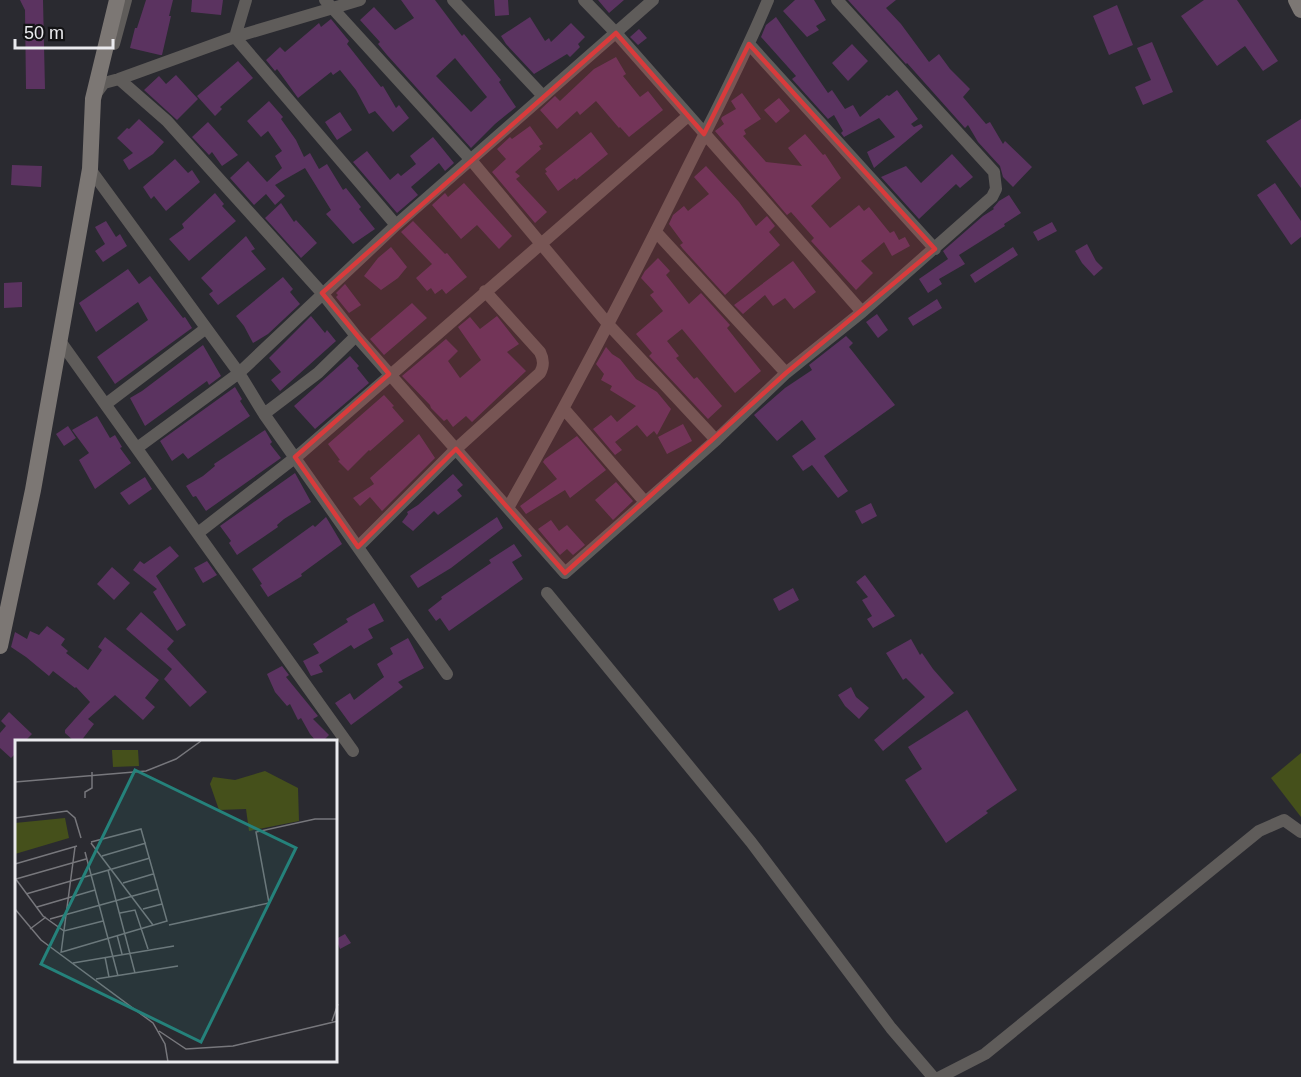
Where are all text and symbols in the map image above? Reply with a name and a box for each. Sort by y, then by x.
scale bar [15,12,112,50]
text: 50 m [24,23,64,43]
inset map [15,740,338,1062]

